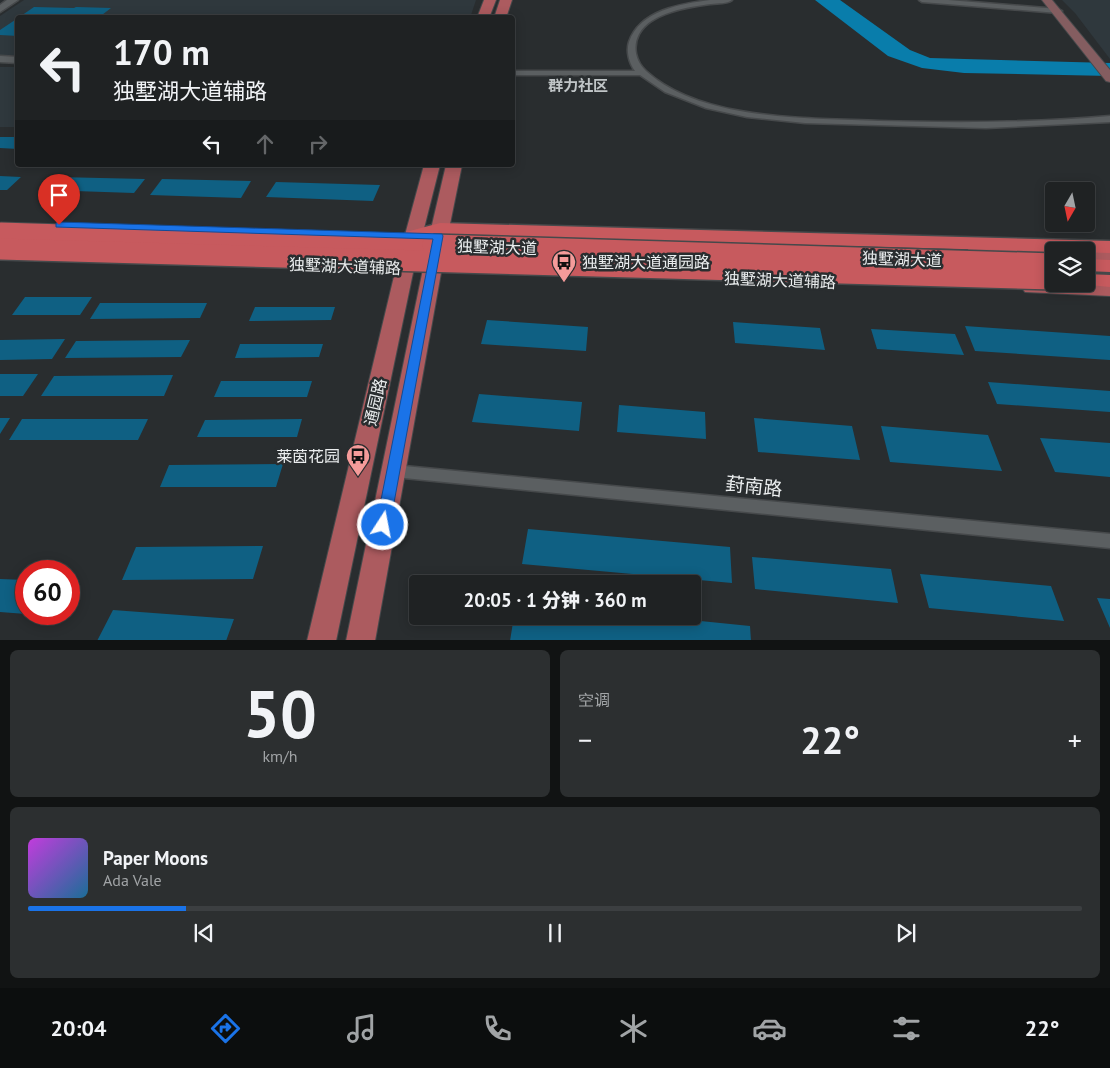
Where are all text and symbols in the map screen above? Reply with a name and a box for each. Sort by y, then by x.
text: 170 m [113,29,210,75]
icon: left [30,35,95,100]
district label: 群力社区 [548,76,608,95]
text: 独墅湖大道辅路 [113,77,267,105]
icon: left [198,130,226,158]
icon: ahead [251,130,279,158]
icon: right [304,130,332,158]
pin [38,174,80,225]
icon: arrive [45,181,73,209]
north arrow [1045,182,1095,232]
map controls [1045,182,1095,292]
street label: 独墅湖大道 [457,236,537,258]
button: layers [1045,242,1095,292]
street label: 独墅湖大道 [862,248,942,270]
bus stop icon: 独墅湖大道通园路 [551,249,577,283]
place label: 独墅湖大道通园路 [582,252,710,272]
street label: 独墅湖大道辅路 [289,254,401,278]
street label: 独墅湖大道辅路 [724,268,836,292]
street label: 通园路 [360,376,390,428]
bus stop icon: 莱茵花园 [345,443,371,477]
place label: 莱茵花园 [276,446,340,466]
street label: 葑南路 [724,471,784,501]
position arrow [356,498,408,550]
speed limit sign: 60 [15,560,80,625]
text: 20:05 · 1 分钟 · 360 m [463,588,647,612]
text: 50 [243,671,317,755]
text: 空调 [578,690,610,710]
text: 22° [800,715,860,764]
text: − [578,721,592,758]
text: + [1068,721,1082,758]
text: km/h [262,746,298,766]
text: Paper Moons [103,846,208,870]
text: Ada Vale [103,870,162,890]
icon: previous [190,919,218,947]
icon: pause [541,919,569,947]
icon: next [892,919,920,947]
icon: directions [208,1011,243,1046]
icon: music [344,1011,379,1046]
icon: phone [480,1011,515,1046]
icon: climate [616,1011,651,1046]
icon: car [752,1011,787,1046]
icon: filters [889,1011,924,1046]
text: 20:04 [51,1014,106,1042]
text: 22° [1025,1014,1059,1042]

